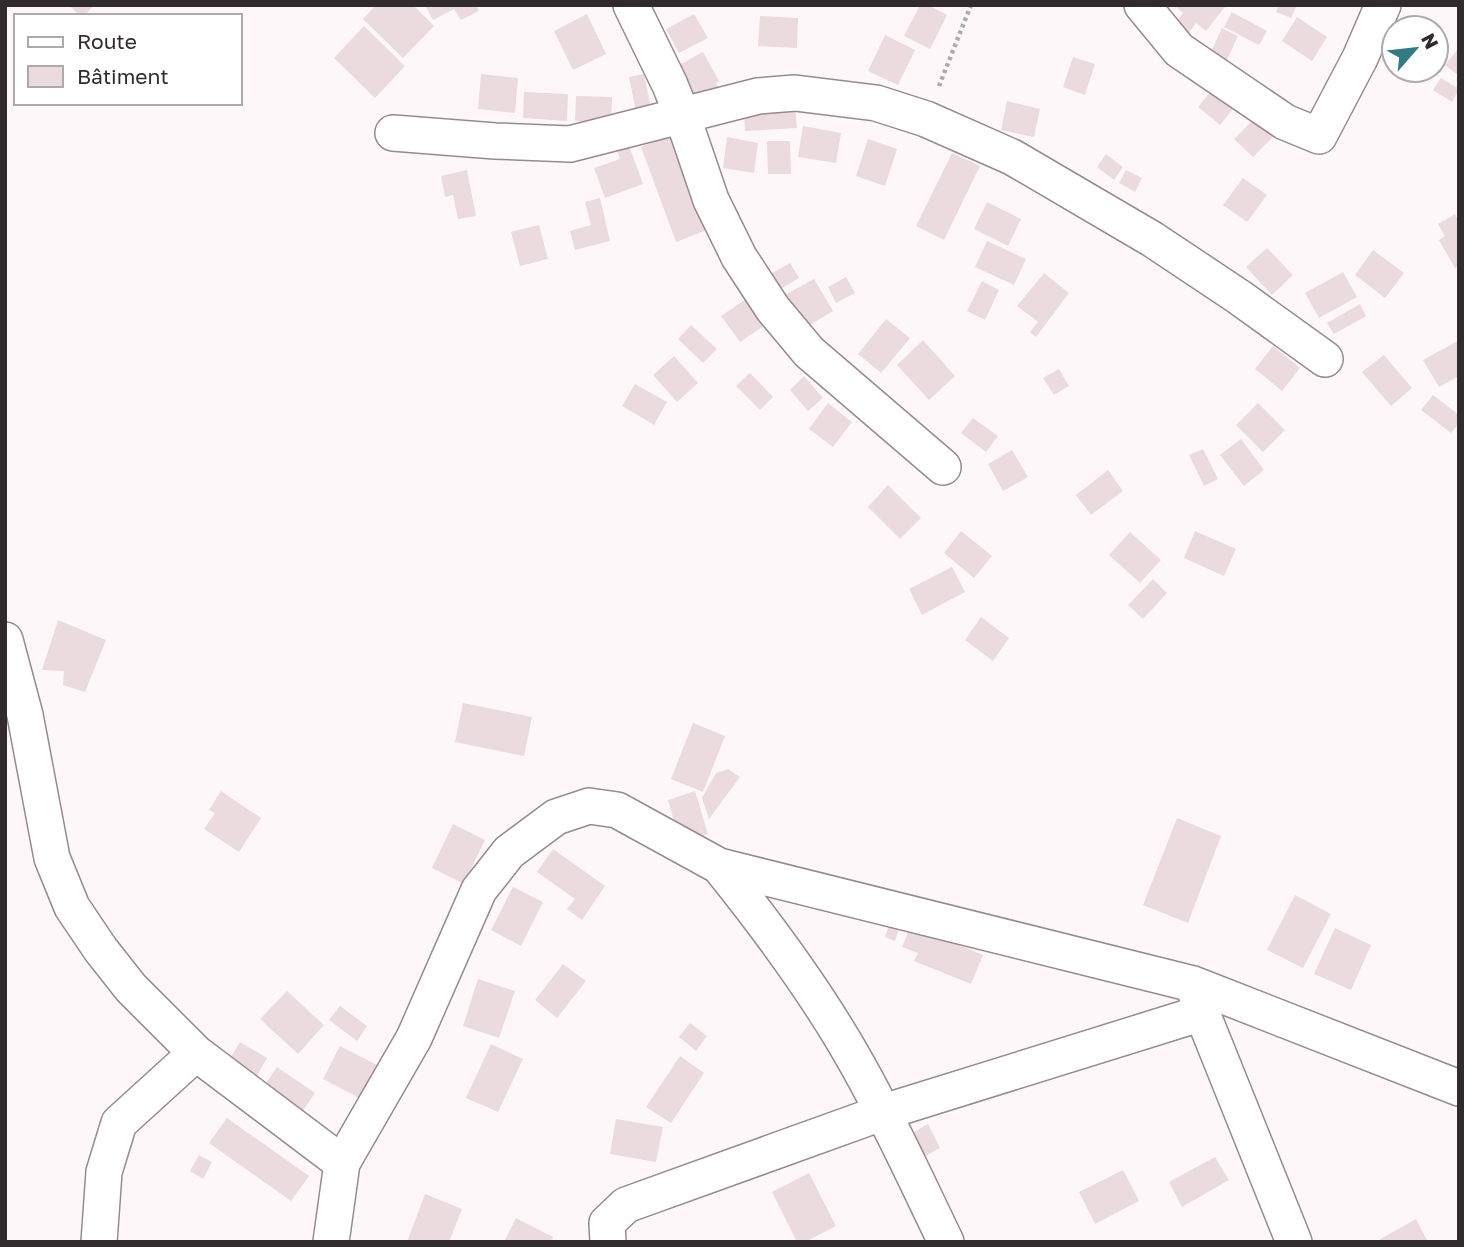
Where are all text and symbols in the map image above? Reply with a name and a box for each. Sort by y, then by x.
legend [14,14,242,105]
north arrow [1380,14,1450,84]
text: Route [77,28,137,54]
text: N [1417,29,1444,53]
text: Bâtiment [77,63,169,89]

